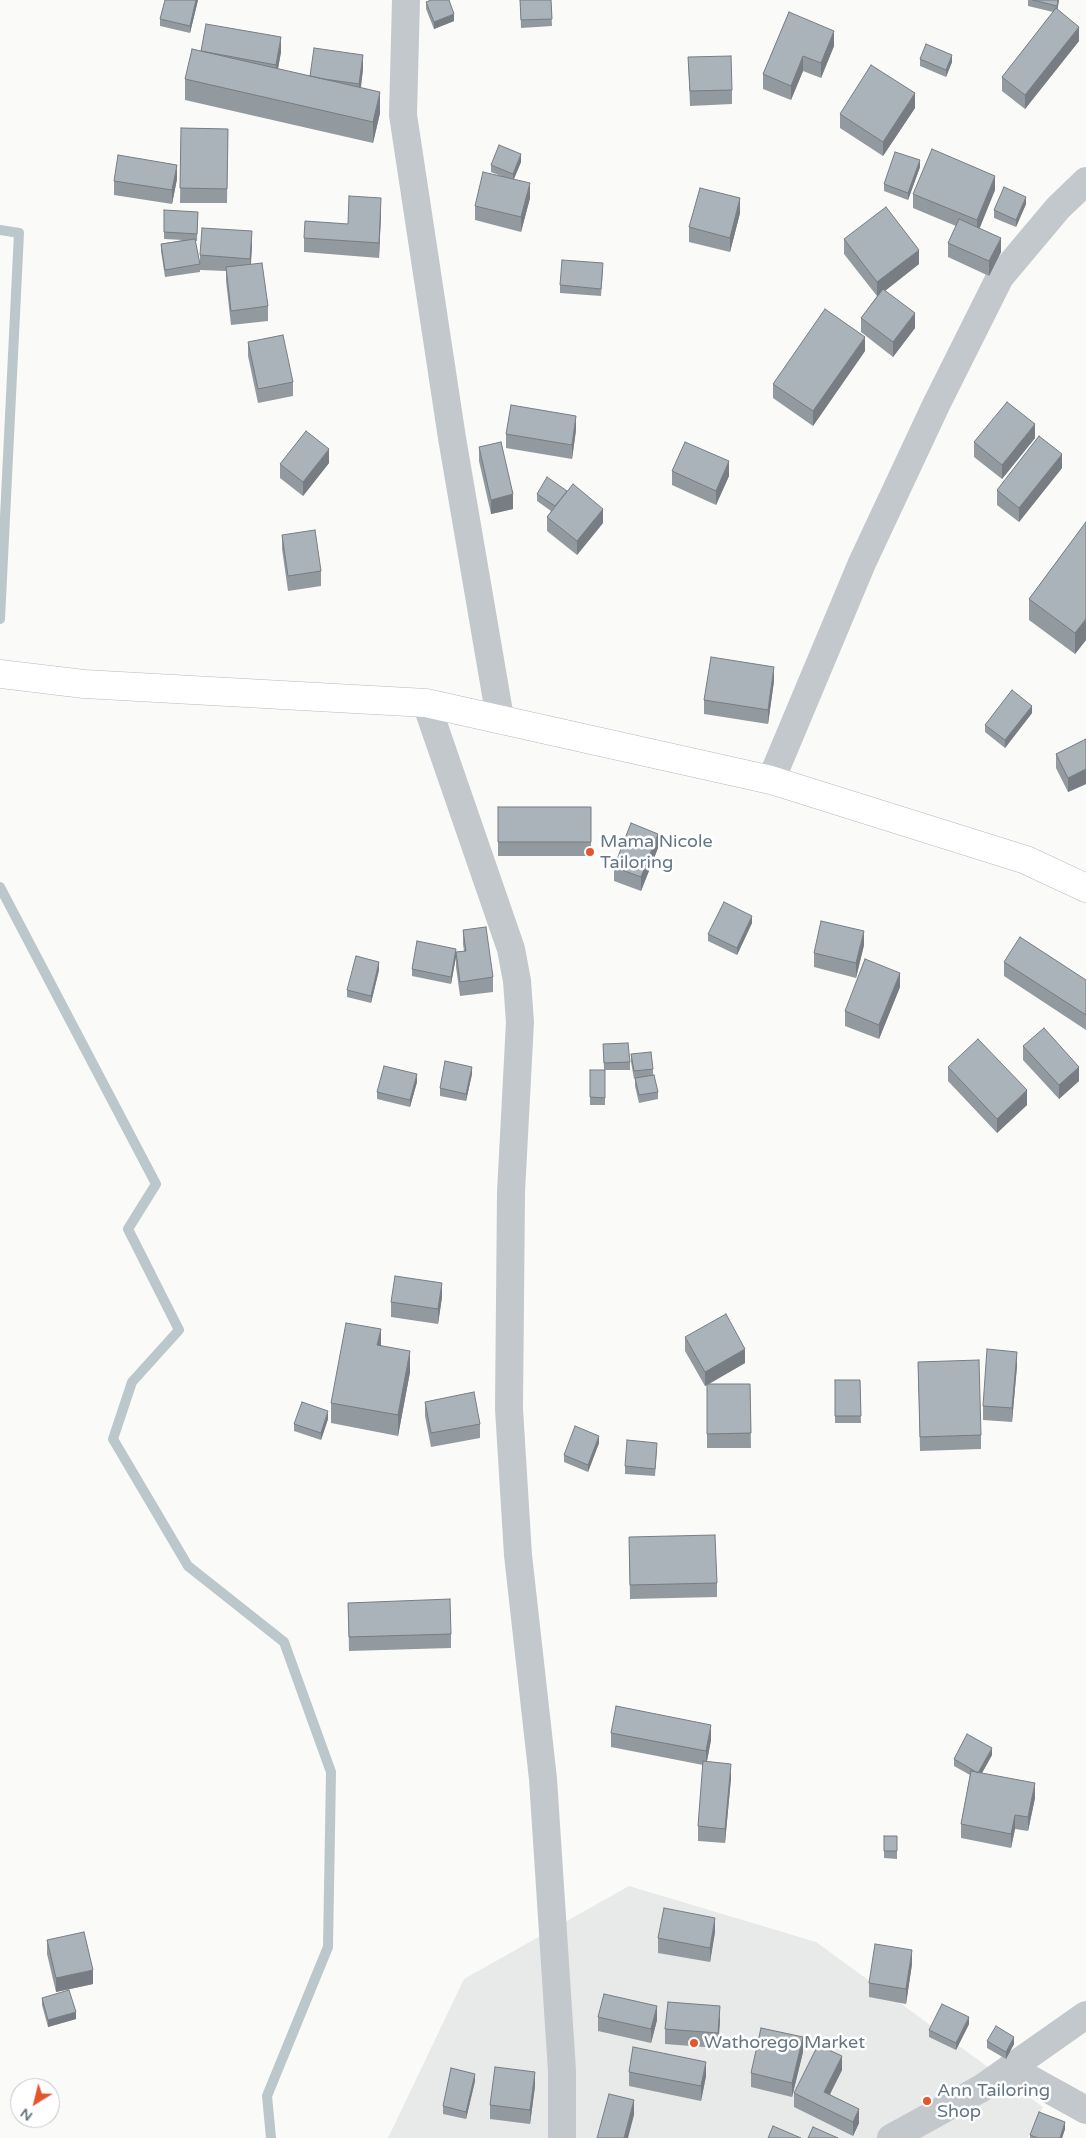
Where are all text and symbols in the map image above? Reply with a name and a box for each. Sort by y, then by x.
place label: Mama Nicole Tailoring [600,831,713,874]
marker: Mama Nicole Tailoring [584,846,596,858]
place label: Wathorego Market [704,2032,865,2054]
marker: Wathorego Market [688,2037,700,2049]
north arrow [10,2078,60,2128]
place label: Ann Tailoring Shop [937,2080,1050,2122]
marker: Ann Tailoring Shop [921,2095,933,2107]
text: N [17,2105,36,2125]

